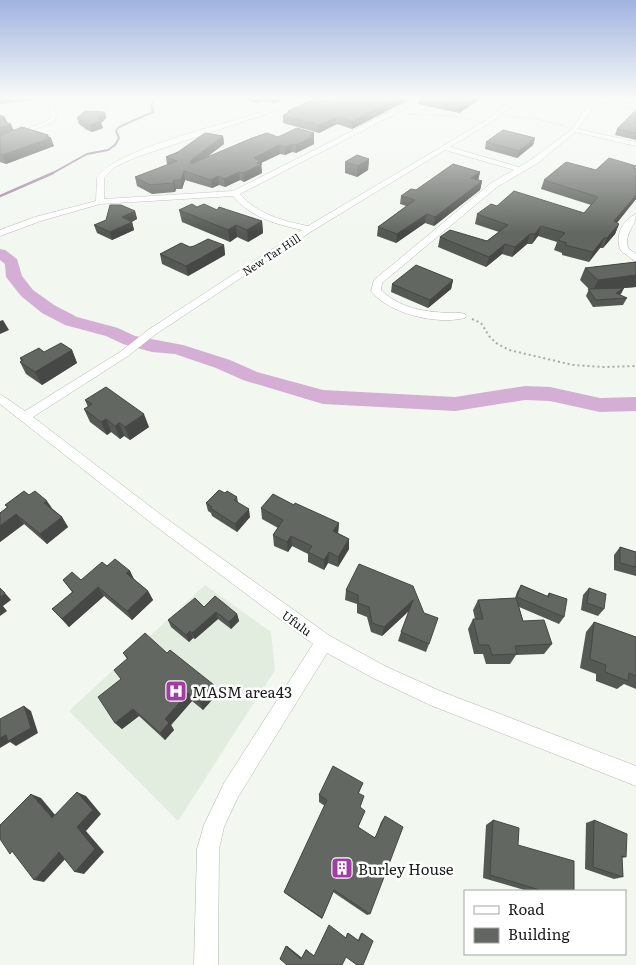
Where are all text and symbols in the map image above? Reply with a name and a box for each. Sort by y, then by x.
street label: New Tar Hill [239,229,304,279]
street label: Ufulu [278,606,316,640]
hospital icon: MASM area43 [164,679,188,703]
place label: MASM area43 [192,680,292,703]
building icon: Burley House [330,856,354,880]
place label: Burley House [358,857,454,880]
legend [464,890,626,955]
text: Road [508,897,544,920]
text: Building [508,922,570,945]

